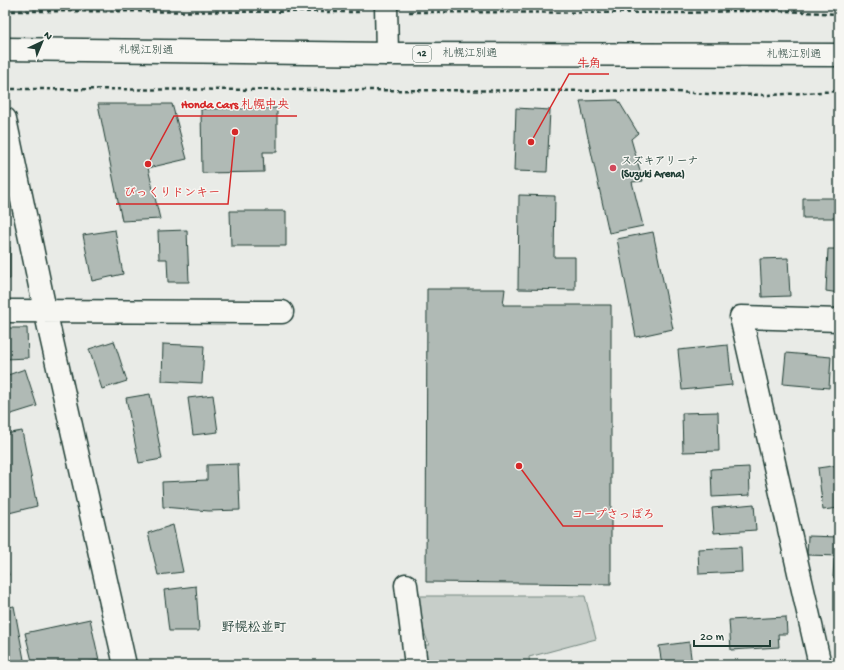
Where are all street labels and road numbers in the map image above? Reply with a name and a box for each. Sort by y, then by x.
street label: 札幌江別通 [118,44,174,57]
road number: 12 [413,46,431,62]
street label: 札幌江別通 [443,47,498,60]
street label: 札幌江別通 [767,48,822,61]

